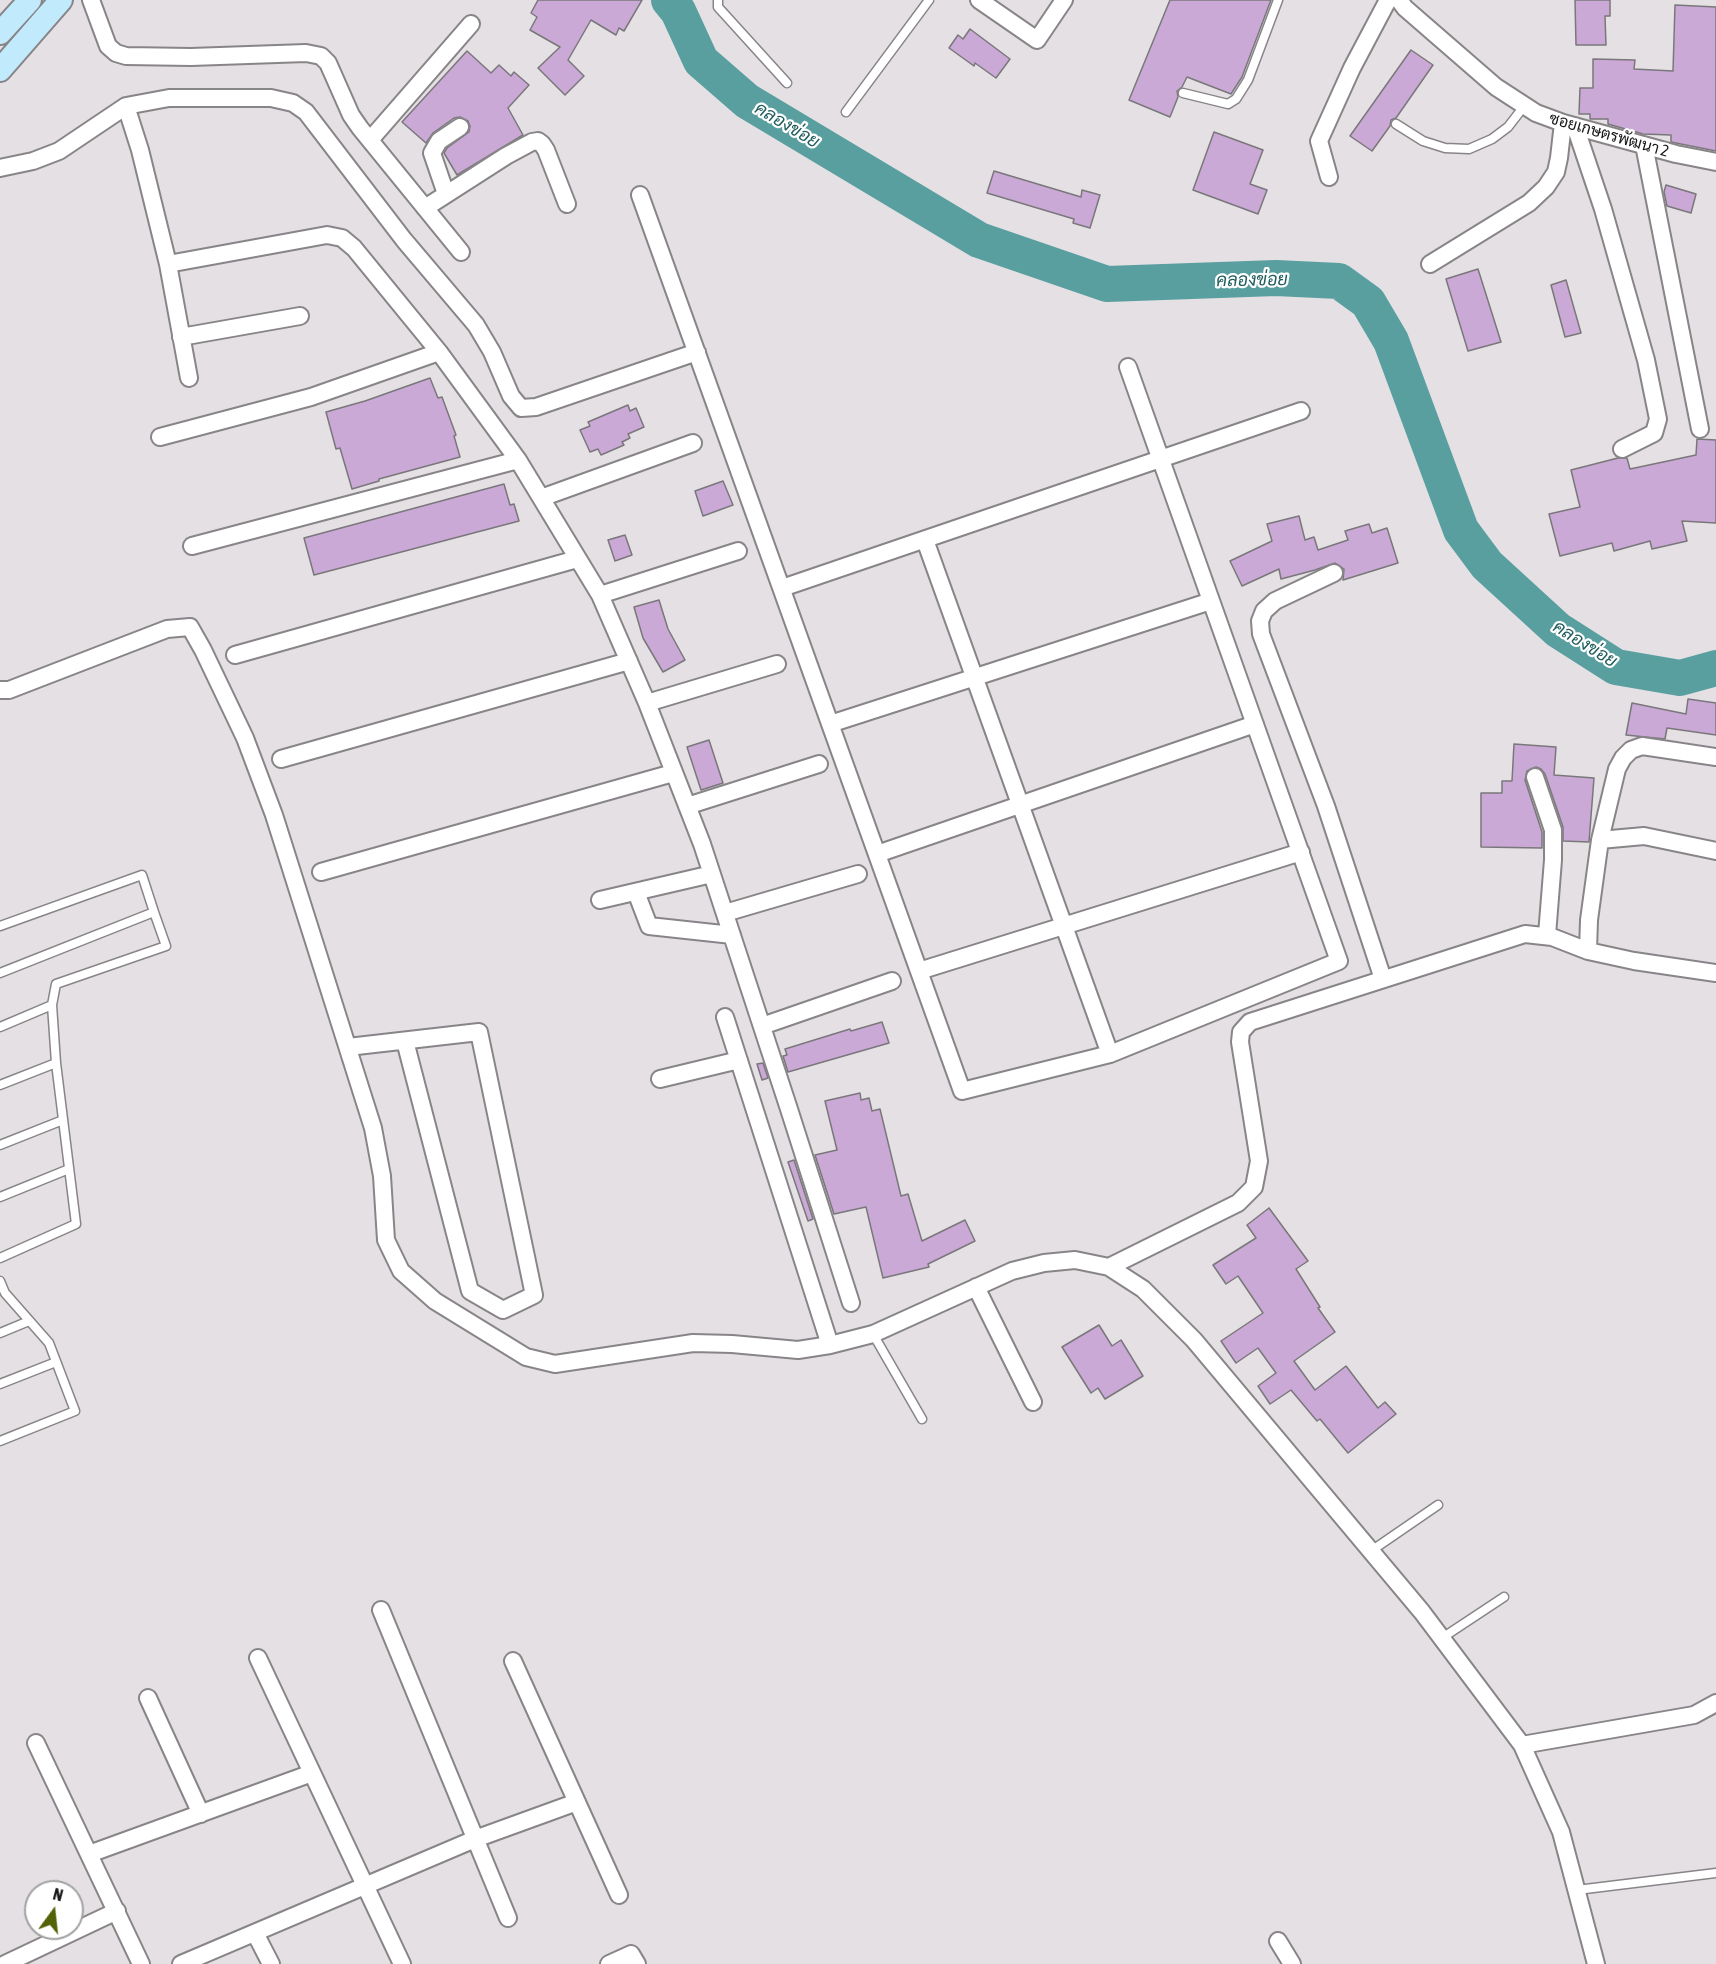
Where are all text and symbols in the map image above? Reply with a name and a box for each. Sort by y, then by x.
water label: คลองข่อย [751,97,823,153]
street label: ซอยเกษตรพัฒนา 2 [1547,109,1671,161]
water label: คลองข่อย [1216,269,1288,291]
water label: คลองข่อย [1549,616,1621,672]
north arrow [24,1880,84,1940]
text: N [51,1885,65,1904]

